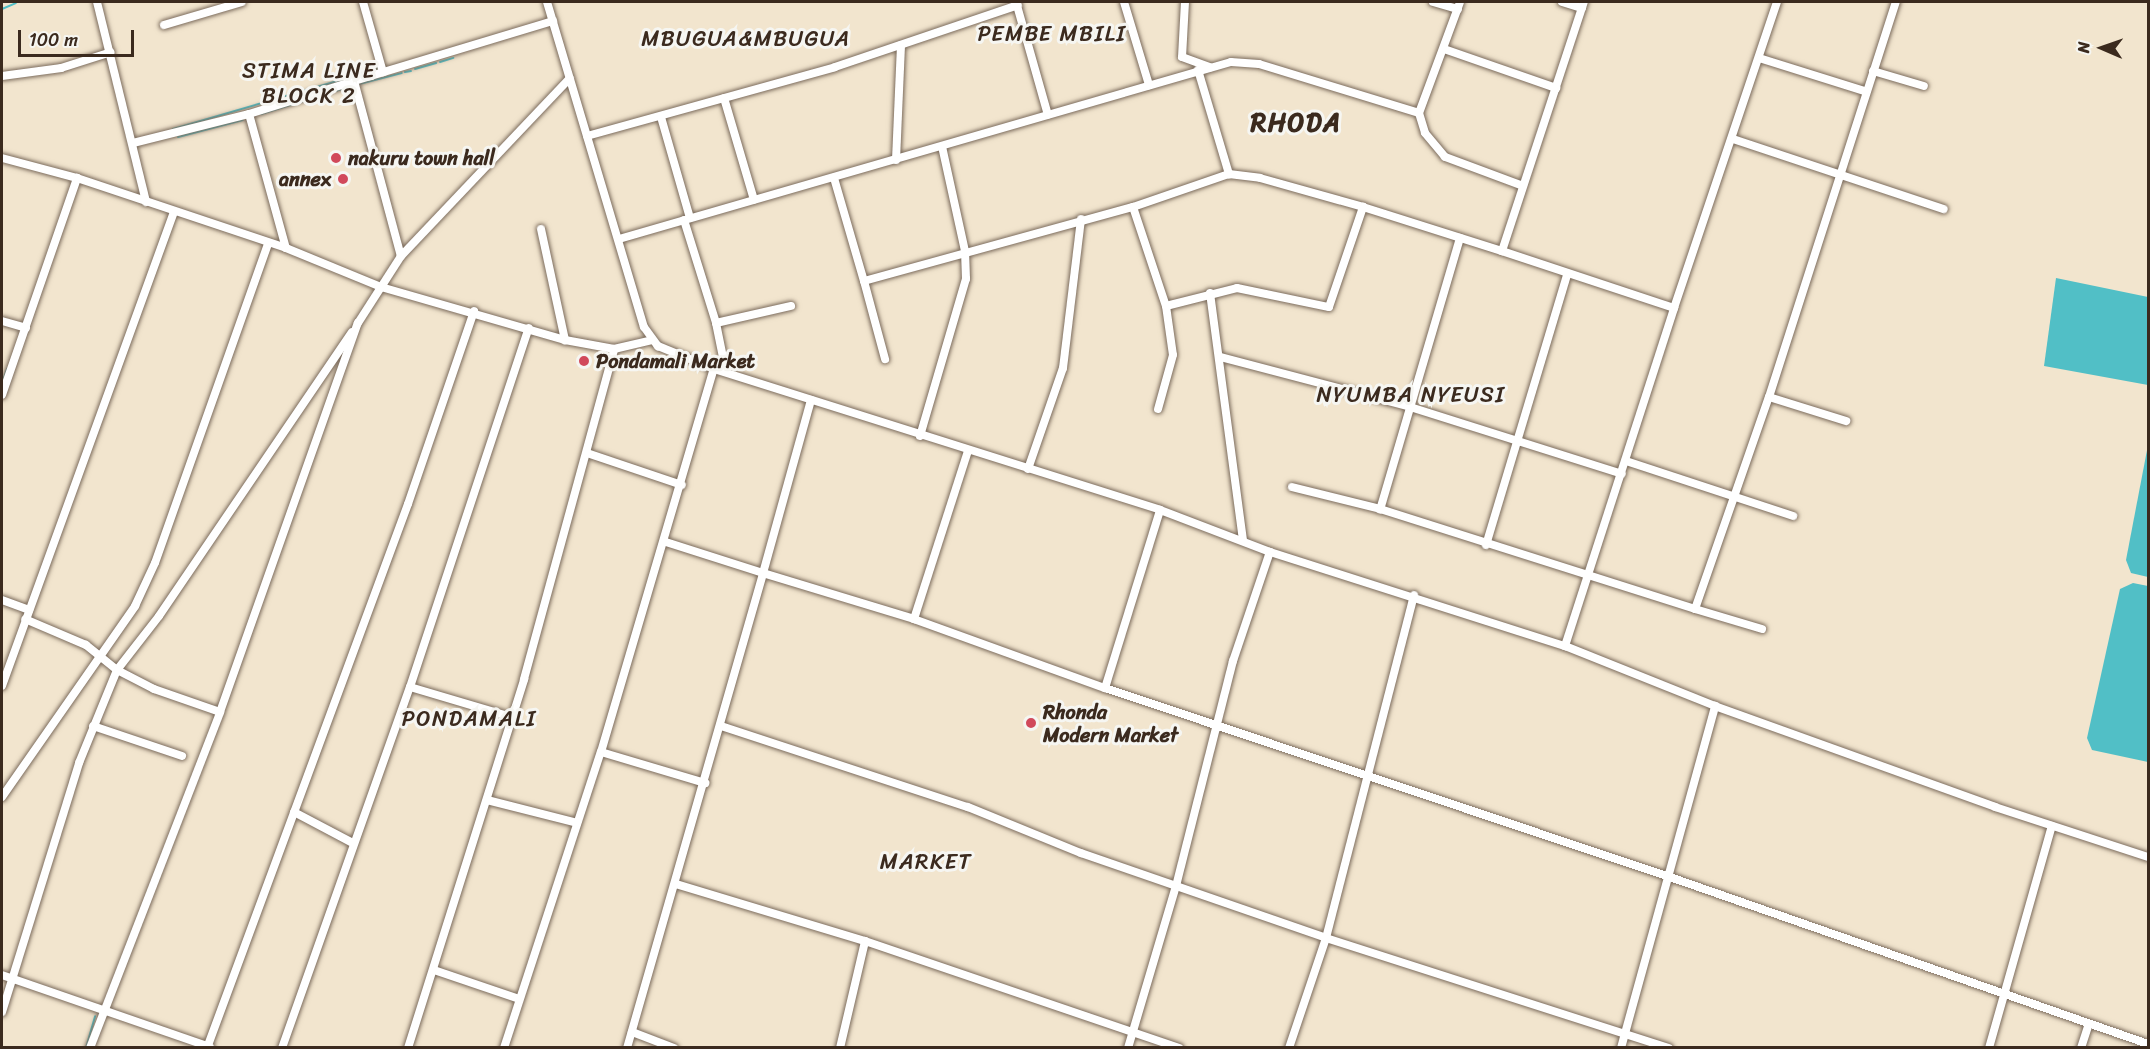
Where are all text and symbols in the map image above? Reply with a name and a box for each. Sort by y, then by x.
scale bar [21,18,136,56]
north arrow [2072,18,2132,78]
district label: PEMBE MBILI [977,21,1127,47]
text: 100 m [29,24,78,56]
district label: MBUGUA&MBUGUA [640,26,852,52]
text: N [2069,41,2098,53]
district label: STIMA LINE BLOCK 2 [242,57,376,108]
district label: RHODA [1251,107,1341,139]
place label: nakuru town hall [348,146,495,170]
marker: nakuru town hall [329,151,343,165]
place label: annex [279,167,331,191]
marker: annex [336,172,350,186]
place label: Pondamali Market [596,349,755,373]
marker: Pondamali Market [577,354,591,368]
district label: NYUMBA NYEUSI [1319,382,1503,408]
place label: Rhonda Modern Market [1043,700,1178,747]
district label: PONDAMALI [401,706,537,732]
marker: Rhonda Modern Market [1024,716,1038,730]
district label: MARKET [880,849,972,875]

